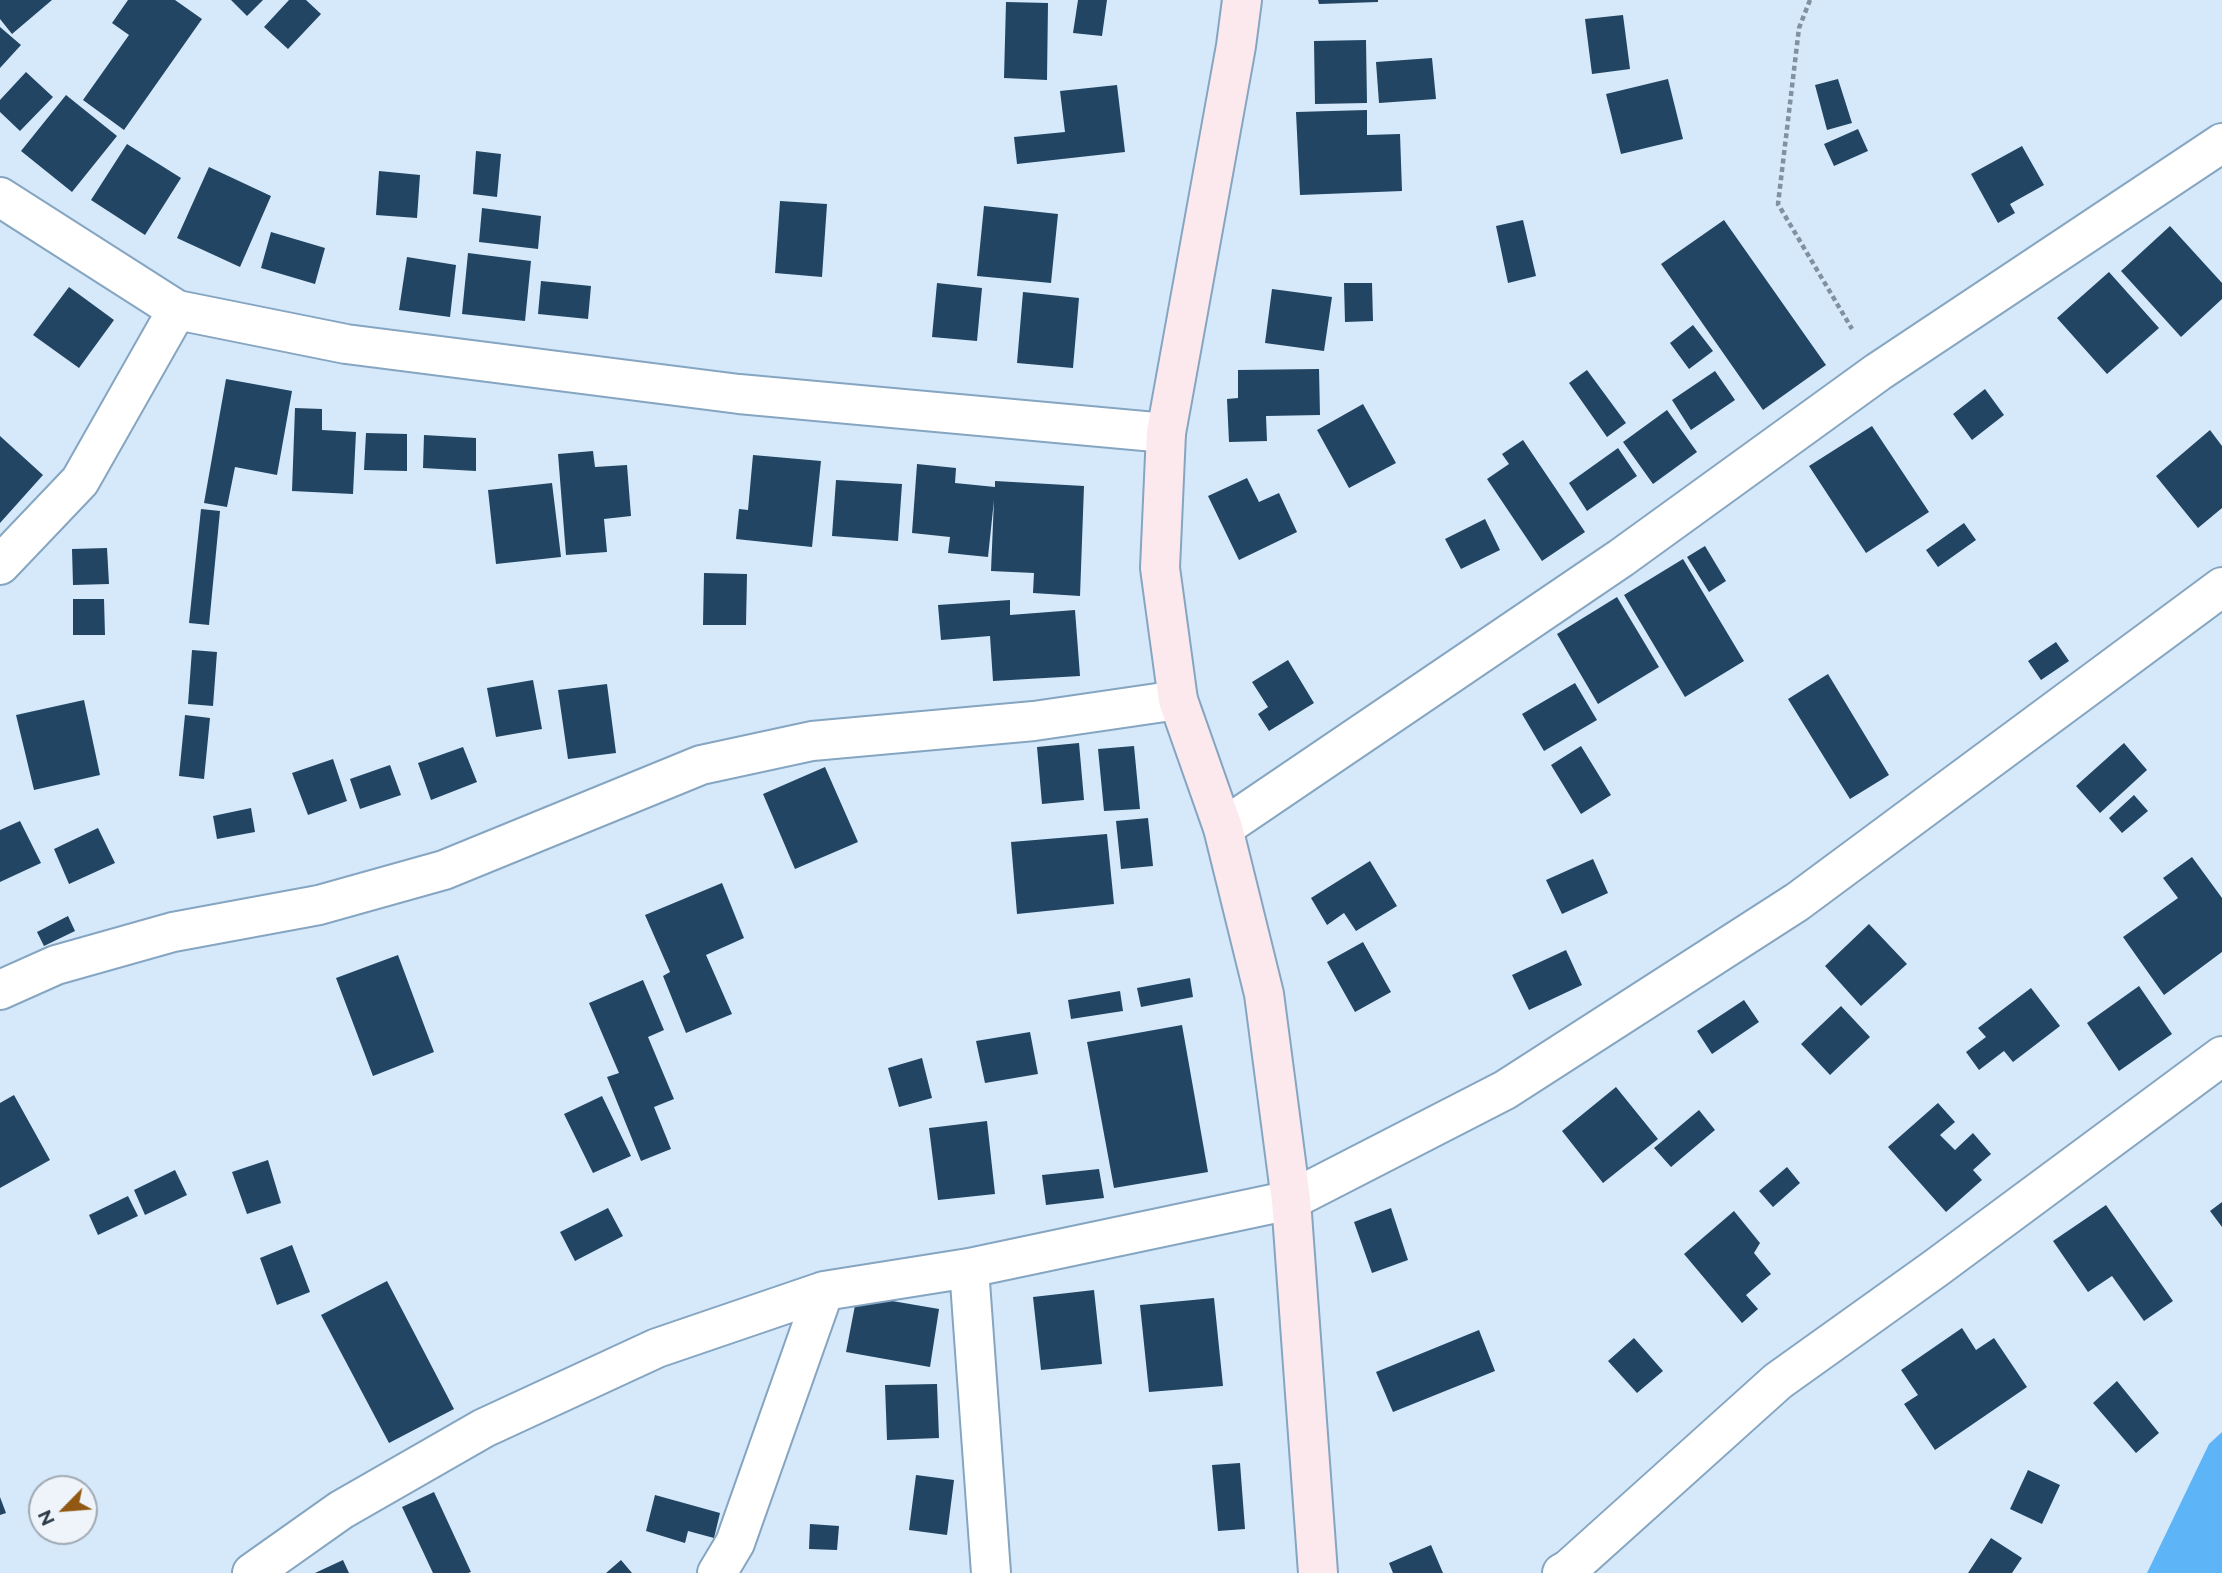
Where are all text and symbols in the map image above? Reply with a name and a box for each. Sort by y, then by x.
north arrow [28,1475,98,1545]
text: N [33,1507,59,1529]

